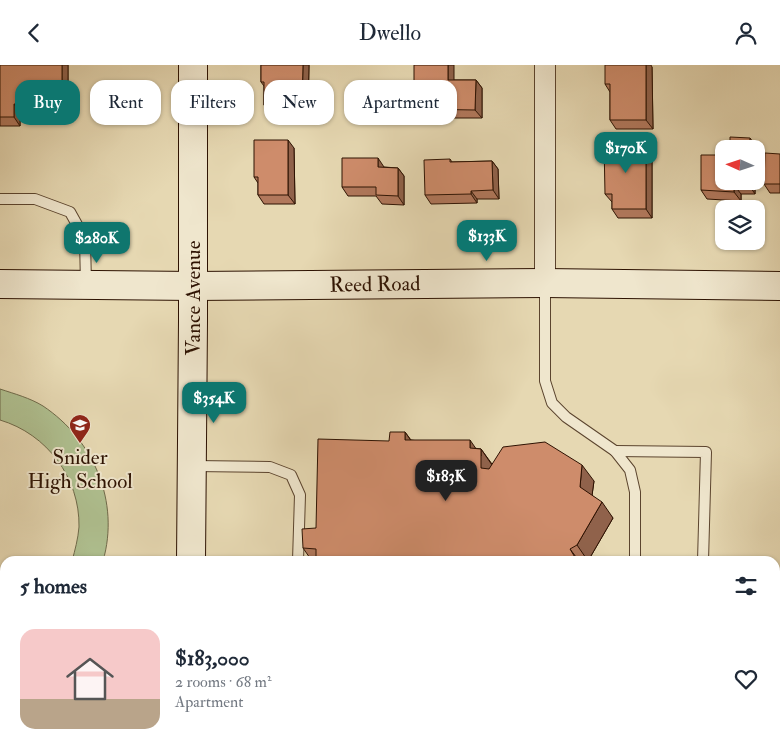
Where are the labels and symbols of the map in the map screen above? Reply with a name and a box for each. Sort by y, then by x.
pin: $170K [591,131,661,174]
north arrow [715,140,765,190]
pin: $133K [452,219,522,262]
pin: $280K [62,221,132,264]
street label: Vance Avenue [180,240,207,355]
street label: Reed Road [329,270,421,299]
pin: $354K [179,381,249,424]
school or university icon: Snider High School [68,413,92,444]
place label: Snider High School [27,444,133,495]
pin: $183K [411,459,481,502]

